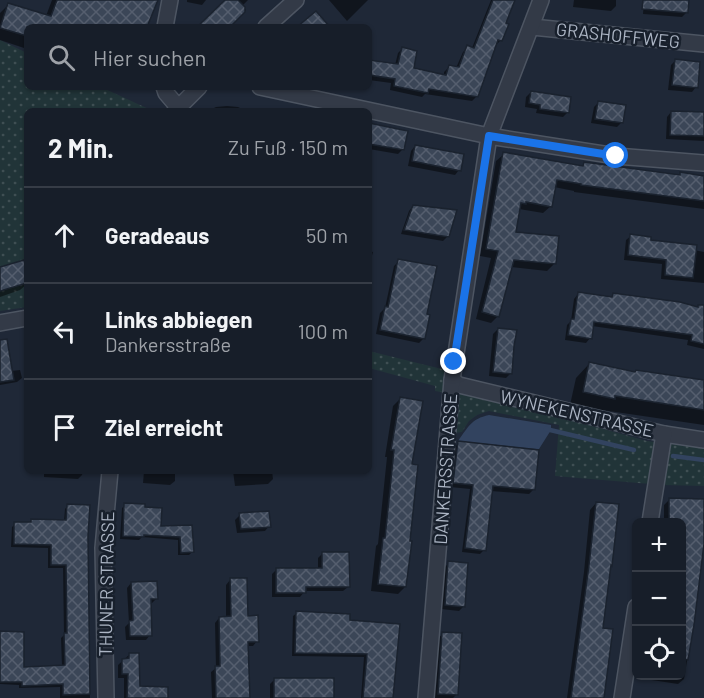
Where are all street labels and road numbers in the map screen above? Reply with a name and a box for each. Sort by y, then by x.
street label: GRASHOFFWEG [555,18,681,52]
street label: WYNEKENSTRASSE [498,385,656,441]
street label: DANKERSSTRASSE [429,393,461,545]
street label: THUNER STRASSE [94,511,118,657]

